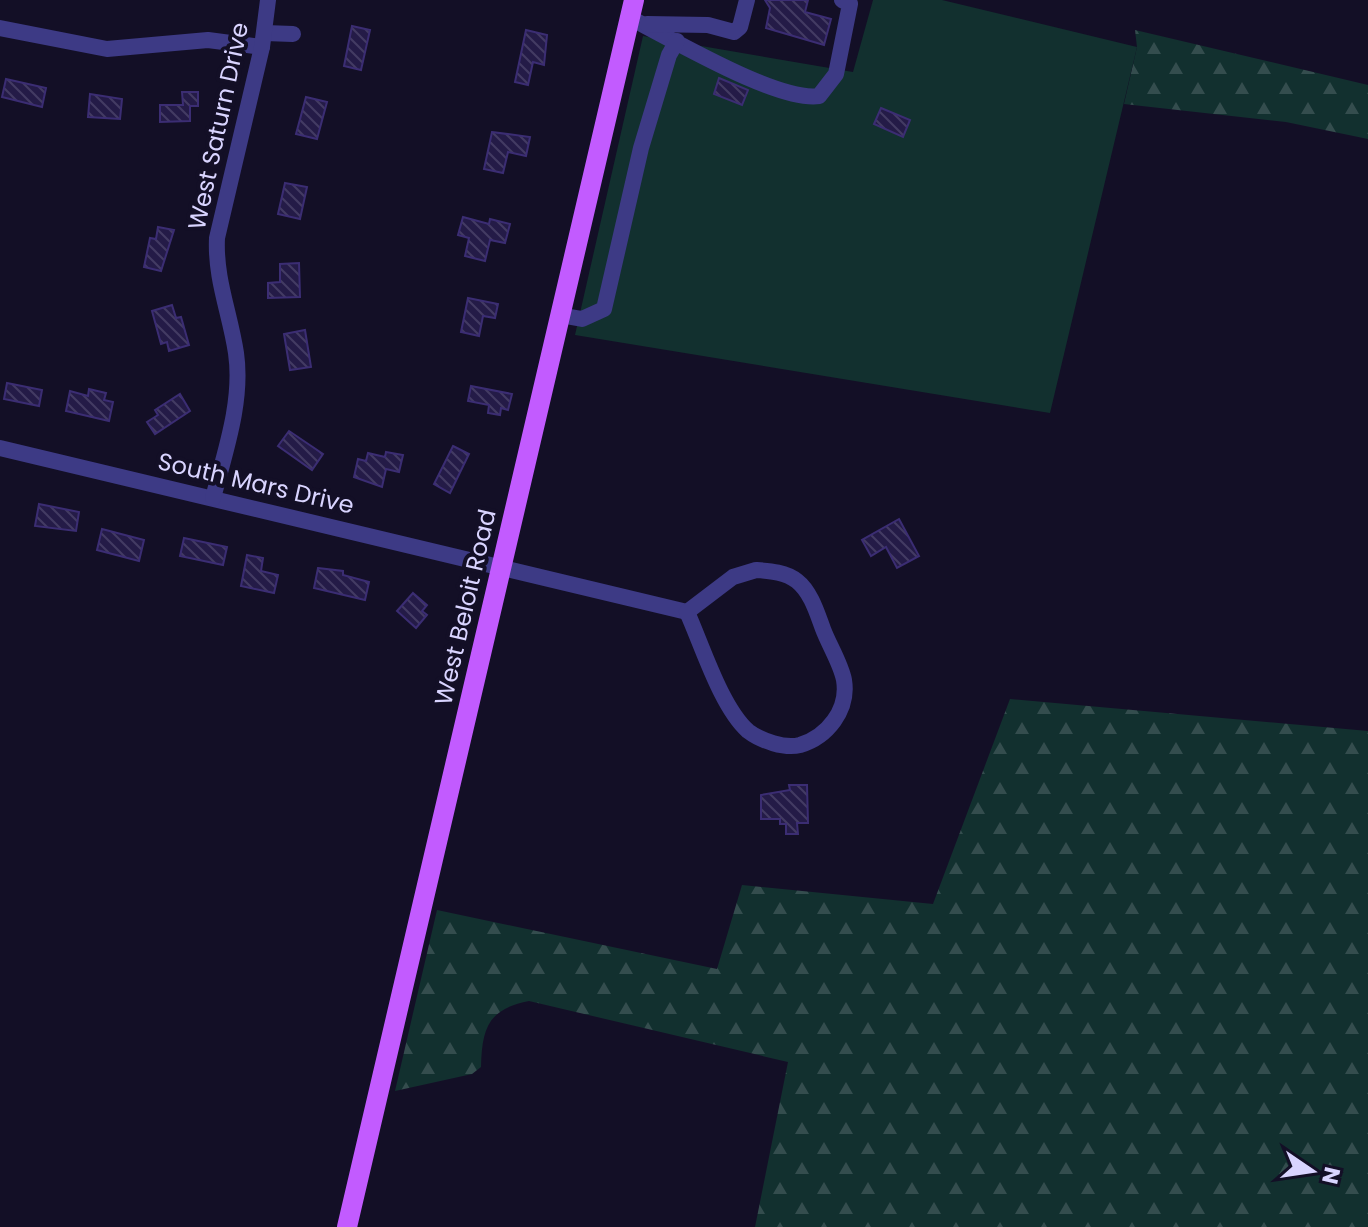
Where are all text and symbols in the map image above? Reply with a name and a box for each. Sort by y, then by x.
street label: West Saturn Drive [180,19,256,233]
street label: South Mars Drive [155,444,357,522]
street label: West Beloit Road [426,506,504,708]
north arrow [1272,1131,1352,1211]
text: N [1314,1164,1348,1187]

